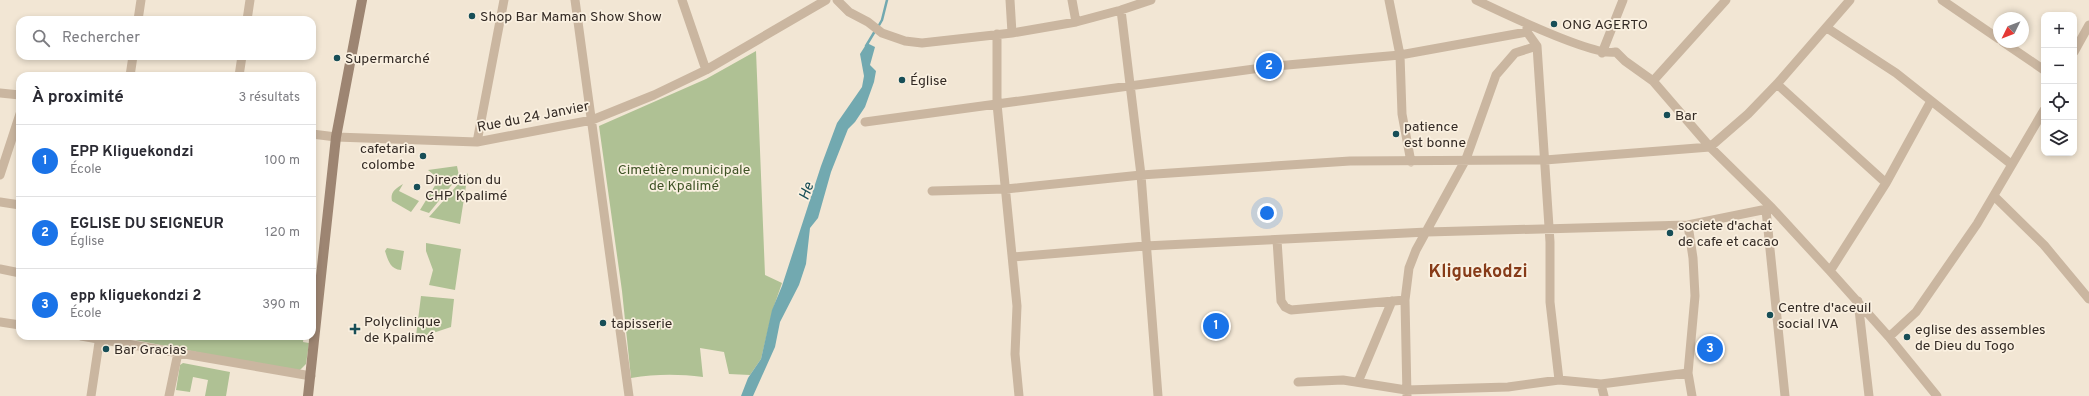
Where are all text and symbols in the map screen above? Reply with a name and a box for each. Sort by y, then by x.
place label: Shop Bar Maman Show Show [480,9,662,26]
marker: Shop Bar Maman Show Show [467,11,477,21]
north arrow [1993,12,2029,48]
map controls [2041,12,2077,156]
button: + [2041,12,2077,48]
search box [16,16,316,60]
place label: ONG AGERTO [1562,17,1648,34]
marker: ONG AGERTO [1549,19,1559,29]
icon: search [30,27,52,49]
text: Rechercher [62,29,140,48]
button: − [2041,48,2077,84]
place label: Supermarché [345,51,430,68]
pin: 2 [1256,51,1282,81]
marker: Supermarché [332,53,342,63]
place label: Église [910,72,947,90]
marker: Église [897,75,907,85]
button: locate [2041,84,2077,120]
text: À proximité [32,87,124,109]
text: 3 résultats [238,90,300,106]
street label: Rue du 24 Janvier [476,98,591,137]
place label: Bar [1675,108,1698,125]
marker: Bar [1662,110,1672,120]
place label: patience est bonne [1404,119,1466,152]
button: layers [2041,120,2077,156]
marker: patience est bonne [1391,129,1401,139]
place label: cafetaria colombe [360,141,415,174]
text: EPP Kliguekondzi [70,143,194,162]
marker: cafetaria colombe [418,151,428,161]
text: 1 [42,153,48,169]
text: 100 m [264,153,300,169]
text: École [70,162,102,178]
park label: Cimetière municipale de Kpalimé [618,162,750,195]
place label: Direction du CHP Kpalimé [425,172,507,205]
water label: He [795,180,819,203]
marker: Direction du CHP Kpalimé [412,182,422,192]
your location [1257,203,1277,223]
text: EGLISE DU SEIGNEUR [70,215,224,234]
place label: societe d'achat de cafe et cacao [1678,218,1779,251]
text: 2 [41,225,49,241]
text: 120 m [265,225,300,241]
marker: societe d'achat de cafe et cacao [1665,228,1675,238]
text: Église [70,234,104,250]
district label: Kliguekodzi [1428,261,1528,284]
text: epp kliguekondzi 2 [70,287,201,306]
text: 3 [41,297,49,313]
text: 390 m [262,297,300,313]
place label: Centre d'aceuil social IVA [1778,300,1871,333]
text: École [70,306,102,322]
marker: Centre d'aceuil social IVA [1765,310,1775,320]
pin: 1 [1203,311,1229,341]
place label: Polyclinique de Kpalimé [364,314,441,347]
place label: tapisserie [611,316,672,333]
marker: tapisserie [598,318,608,328]
place label: eglise des assembles de Dieu du Togo [1915,322,2046,355]
marker: Polyclinique de Kpalimé [349,323,361,335]
marker: eglise des assembles de Dieu du Togo [1902,332,1912,342]
pin: 3 [1697,334,1723,364]
place label: Bar Gracias [114,342,186,359]
marker: Bar Gracias [101,344,111,354]

